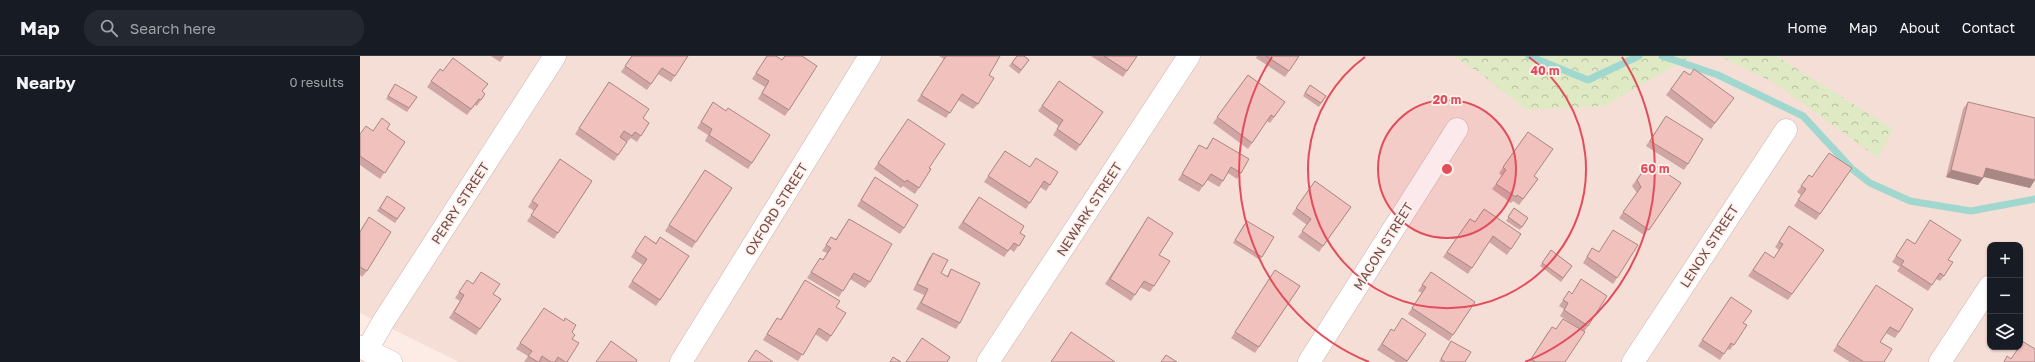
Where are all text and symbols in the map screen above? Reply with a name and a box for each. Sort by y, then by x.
search box [84,10,364,46]
text: Map [20,16,60,39]
icon: search [98,17,120,39]
text: Search here [130,19,216,37]
text: Home [1787,19,1827,36]
text: Map [1849,19,1877,36]
text: About [1899,19,1940,36]
text: Contact [1962,19,2015,36]
text: 40 m [1531,63,1559,78]
text: Nearby [16,72,76,93]
text: 0 results [289,74,344,90]
text: 20 m [1433,92,1461,107]
street label: PERRY STREET [428,159,492,247]
street label: NEWARK STREET [1053,159,1125,259]
street label: OXFORD STREET [741,160,811,258]
text: 60 m [1641,161,1669,176]
centre of rings [1440,162,1454,176]
street label: MACON STREET [1350,199,1416,293]
street label: LENOX STREET [1676,202,1742,290]
map controls [1987,242,2023,350]
button: + [1987,242,2023,278]
button: − [1987,278,2023,314]
button: layers [1987,314,2023,350]

